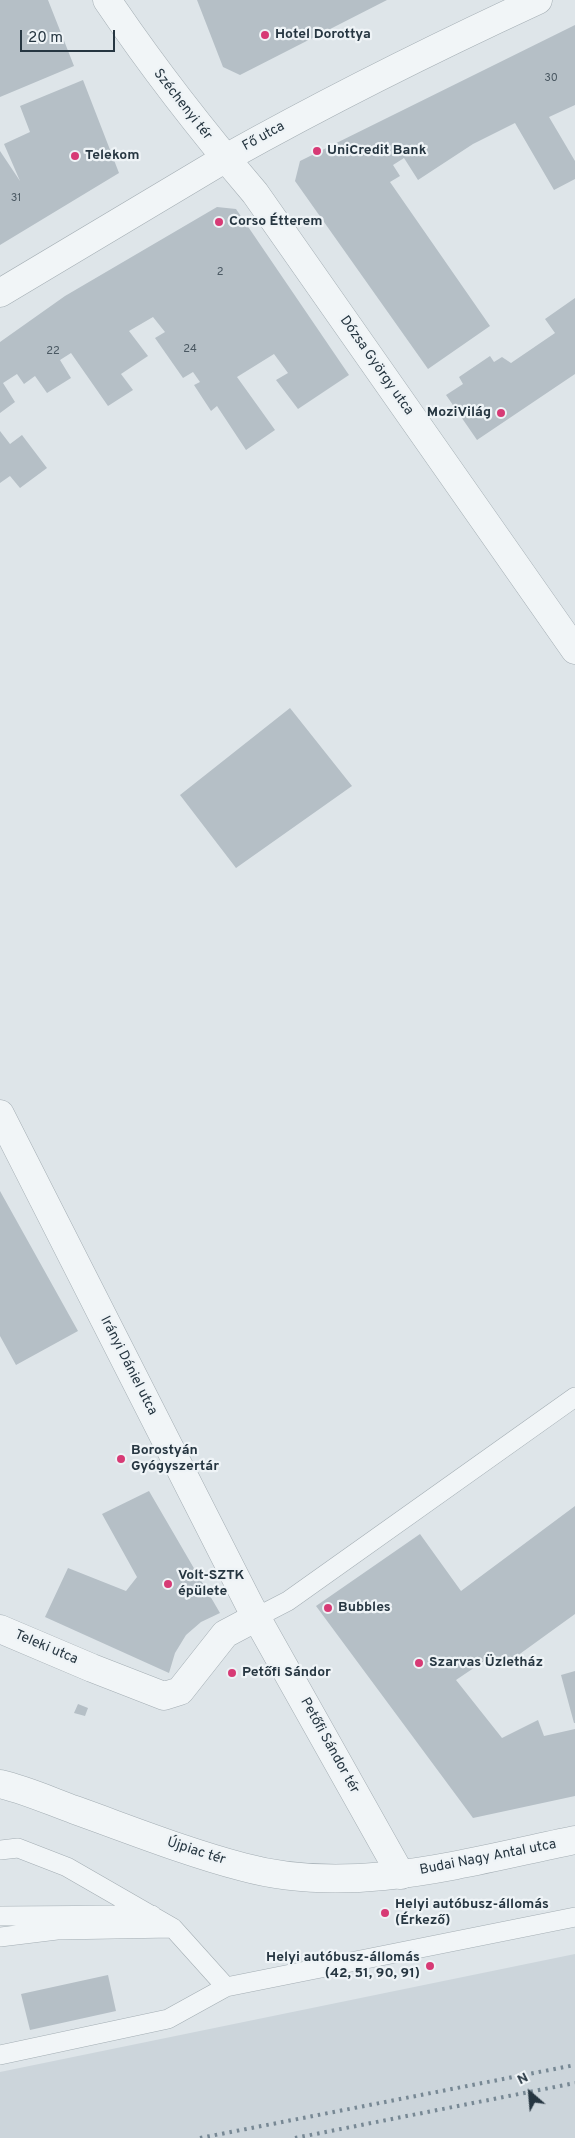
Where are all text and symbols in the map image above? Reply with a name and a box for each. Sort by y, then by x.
scale bar [22,20,118,52]
place label: Hotel Dorottya [275,27,371,43]
text: 20 m [28,29,63,48]
marker: Hotel Dorottya [259,29,271,41]
street label: Széchenyi tér [149,66,215,144]
house number: 30 [544,72,558,86]
street label: Fő utca [240,119,288,155]
place label: UniCredit Bank [327,143,426,159]
marker: UniCredit Bank [311,145,323,157]
place label: Telekom [85,148,139,164]
marker: Telekom [69,150,81,162]
house number: 31 [11,192,21,206]
place label: Corso Étterem [229,214,323,230]
marker: Corso Étterem [213,216,225,228]
house number: 2 [217,266,223,280]
street label: Dózsa György utca [336,313,416,419]
house number: 24 [183,343,197,357]
house number: 22 [46,345,60,359]
place label: MoziVilág [427,405,491,421]
marker: MoziVilág [495,407,507,419]
street label: Irányi Dániel utca [96,1314,160,1418]
place label: Borostyán Gyógyszertár [131,1443,219,1475]
marker: Borostyán Gyógyszertár [115,1453,127,1465]
place label: Volt-SZTK épülete [178,1568,244,1600]
marker: Volt-SZTK épülete [162,1578,174,1590]
place label: Bubbles [338,1600,391,1616]
marker: Bubbles [322,1602,334,1614]
street label: Teleki utca [12,1627,80,1669]
place label: Szarvas Üzletház [429,1655,543,1671]
marker: Szarvas Üzletház [413,1657,425,1669]
place label: Petőfi Sándor [242,1665,331,1681]
marker: Petőfi Sándor [226,1667,238,1679]
street label: Petőfi Sándor tér [296,1695,362,1797]
street label: Újpiac tér [165,1835,227,1869]
street label: Budai Nagy Antal utca [418,1837,558,1879]
place label: Helyi autóbusz-állomás (Érkező) [395,1897,549,1930]
marker: Helyi autóbusz-állomás (Érkező) [379,1907,391,1919]
place label: Helyi autóbusz-állomás (42, 51, 90, 91) [266,1950,420,1982]
marker: Helyi autóbusz-állomás (42, 51, 90, 91) [424,1960,436,1972]
north arrow [505,2068,555,2118]
text: N [515,2069,531,2089]

